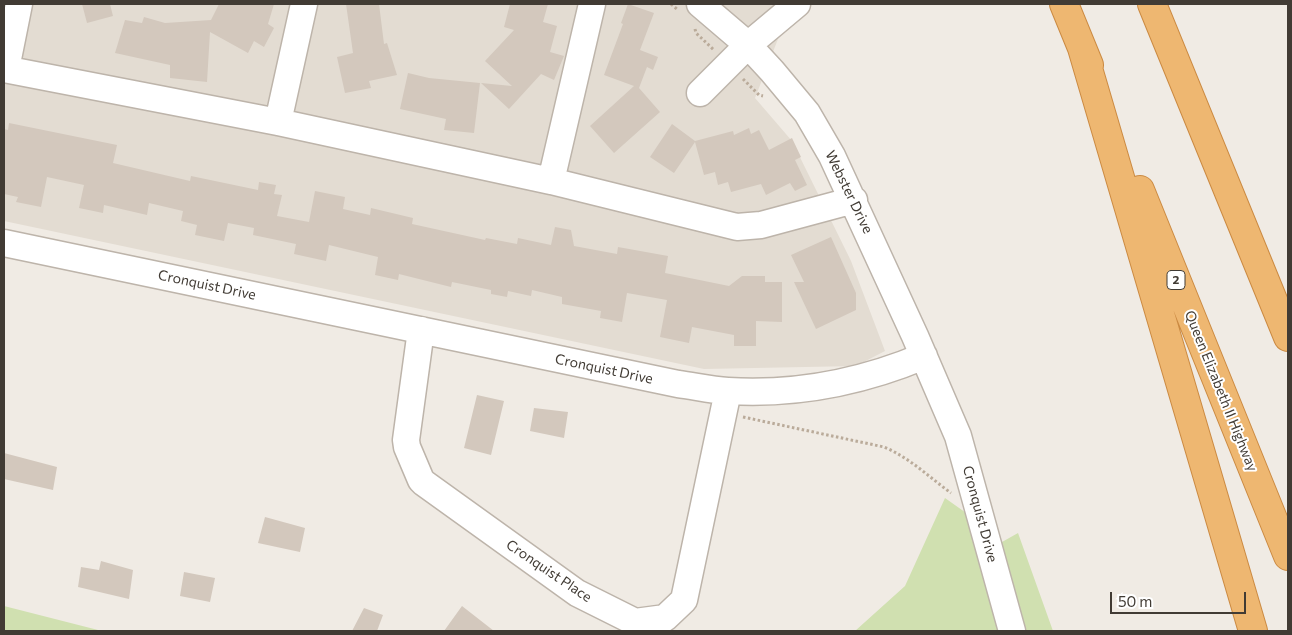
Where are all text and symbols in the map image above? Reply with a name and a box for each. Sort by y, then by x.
street label: Webster Drive [822,148,876,236]
street label: Cronquist Drive [157,266,257,304]
road number: 2 [1167,270,1185,290]
street label: Queen Elizabeth II Highway [1181,308,1261,474]
street label: Cronquist Drive [554,350,654,388]
street label: Cronquist Drive [959,464,1001,564]
street label: Cronquist Place [503,536,595,606]
scale bar [1112,582,1248,614]
text: 50 m [1118,592,1152,610]

